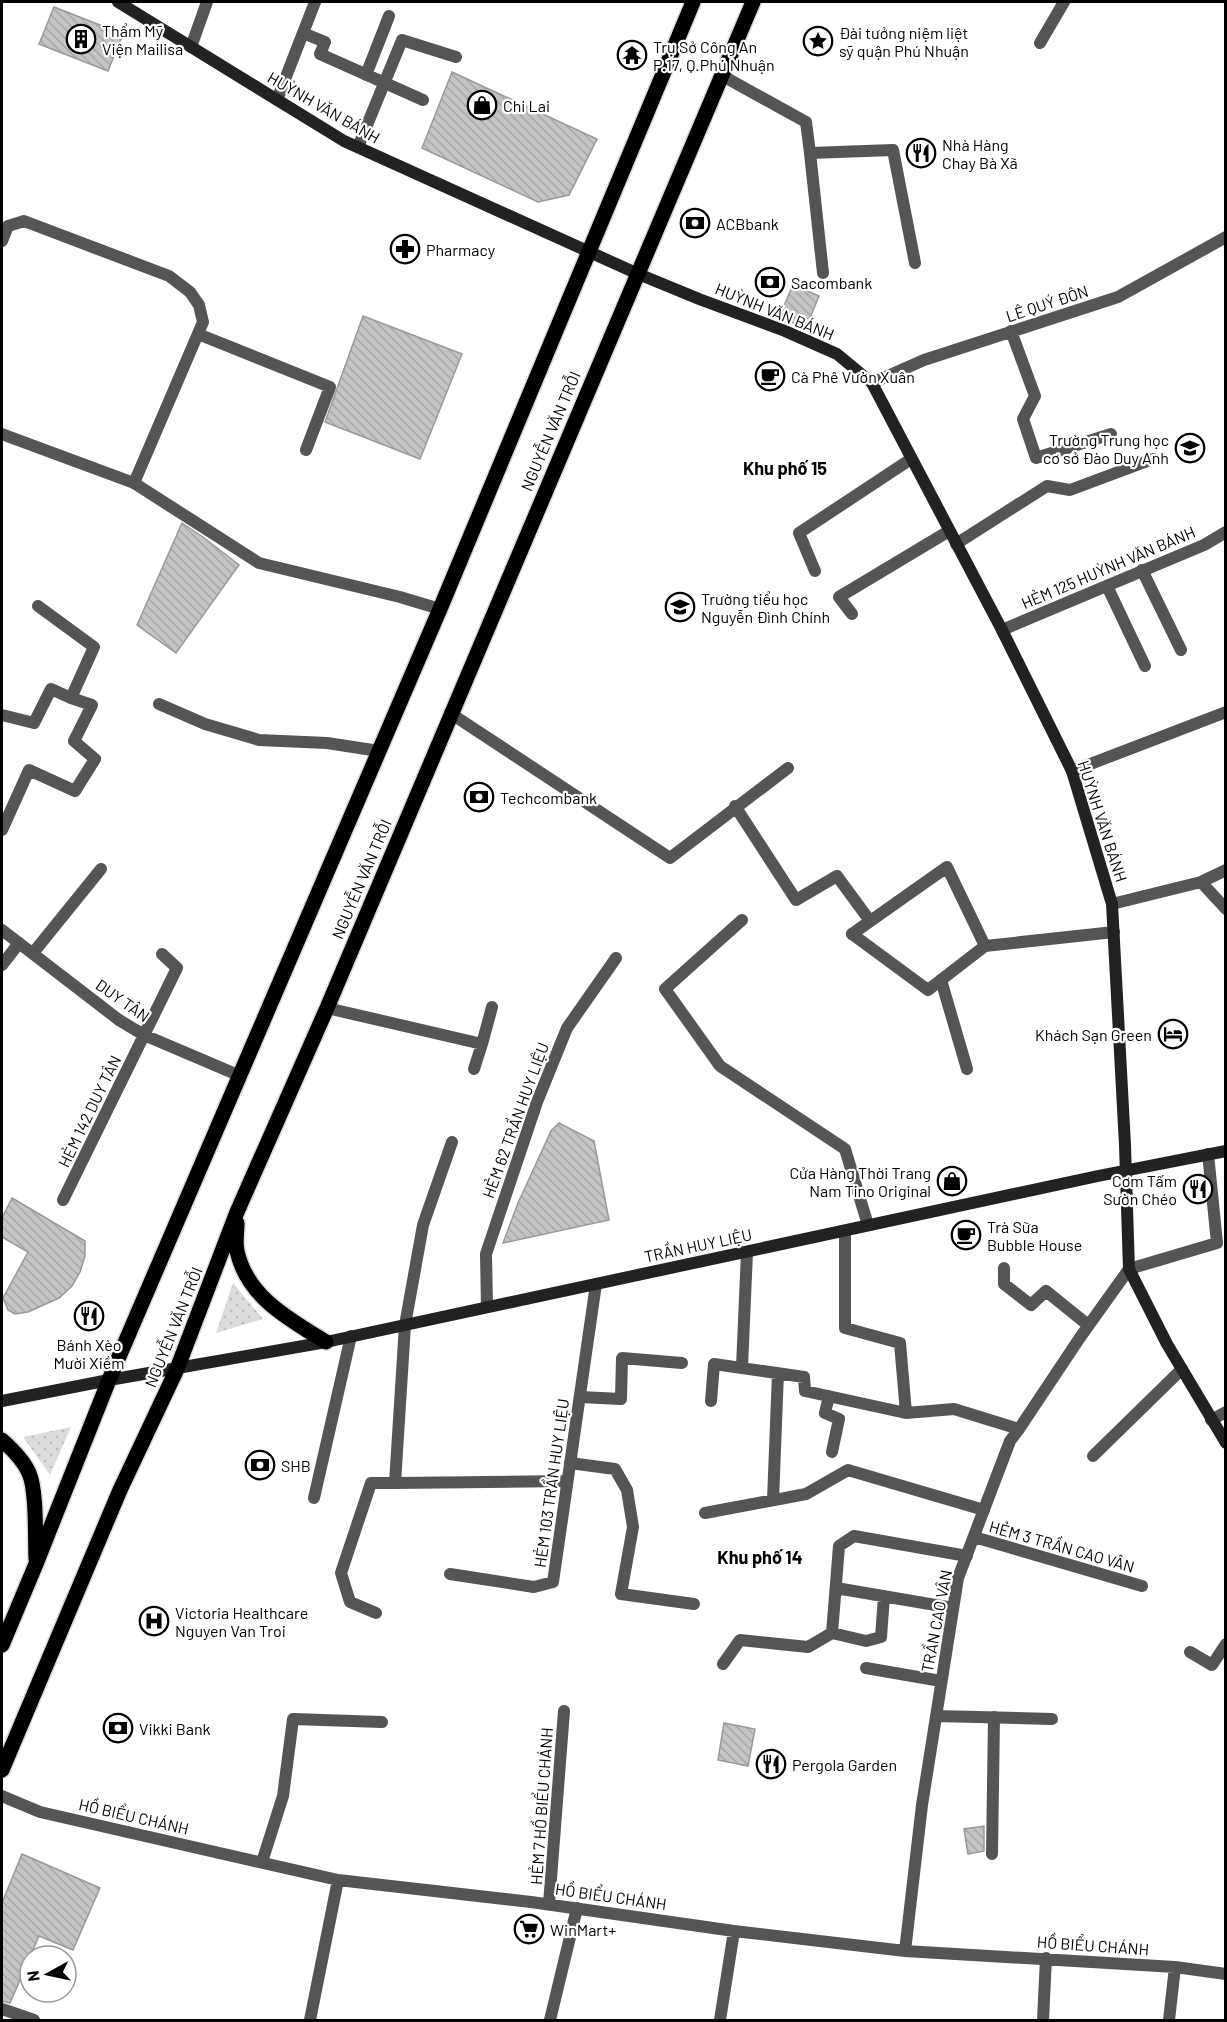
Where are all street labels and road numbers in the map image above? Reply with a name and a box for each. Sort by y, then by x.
street label: HUỲNH VĂN BÁNH [264,67,384,147]
street label: HUỲNH VĂN BÁNH [713,278,837,344]
street label: LÊ QUÝ ÐÔN [1003,281,1091,325]
street label: NGUYỄN VĂN TRỖI [515,368,584,494]
street label: HẺM 125 HUỲNH VĂN BÁNH [1018,522,1198,612]
street label: HUỲNH VĂN BÁNH [1074,758,1132,884]
street label: NGUYỄN VĂN TRỖI [326,816,395,942]
street label: DUY TÂN [92,975,154,1025]
street label: HẺM 62 TRẦN HUY LIỆU [478,1040,552,1200]
street label: HẺM 142 DUY TÂN [54,1052,124,1170]
street label: TRẦN HUY LIỆU [642,1224,754,1266]
street label: NGUYỄN VĂN TRỖI [139,1264,206,1390]
street label: HẺM 103 TRẦN HUY LIỆU [530,1397,572,1569]
street label: HẺM 3 TRẦN CAO VÂN [987,1516,1137,1576]
street label: TRẦN CAO VÂN [917,1568,955,1674]
street label: HẺM 7 HỒ BIỂU CHÁNH [525,1727,556,1885]
street label: HỒ BIỂU CHÁNH [77,1793,191,1838]
street label: HỒ BIỂU CHÁNH [554,1878,668,1913]
street label: HỒ BIỂU CHÁNH [1036,1931,1150,1958]

